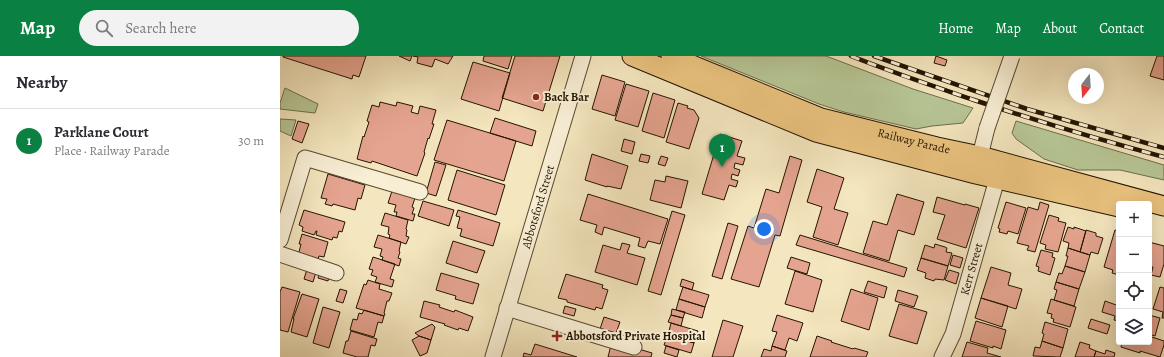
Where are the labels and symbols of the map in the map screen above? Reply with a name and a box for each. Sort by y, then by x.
north arrow [1068,68,1104,104]
place label: Back Bar [544,89,589,105]
marker: Back Bar [531,92,541,102]
street label: Railway Parade [876,124,952,158]
pin: 1 [709,134,735,167]
street label: Abbotsford Street [518,163,558,251]
your location [754,219,774,239]
street label: Kerr Street [956,241,986,297]
place label: Abbotsford Private Hospital [565,328,706,344]
marker: Abbotsford Private Hospital [551,330,563,342]

